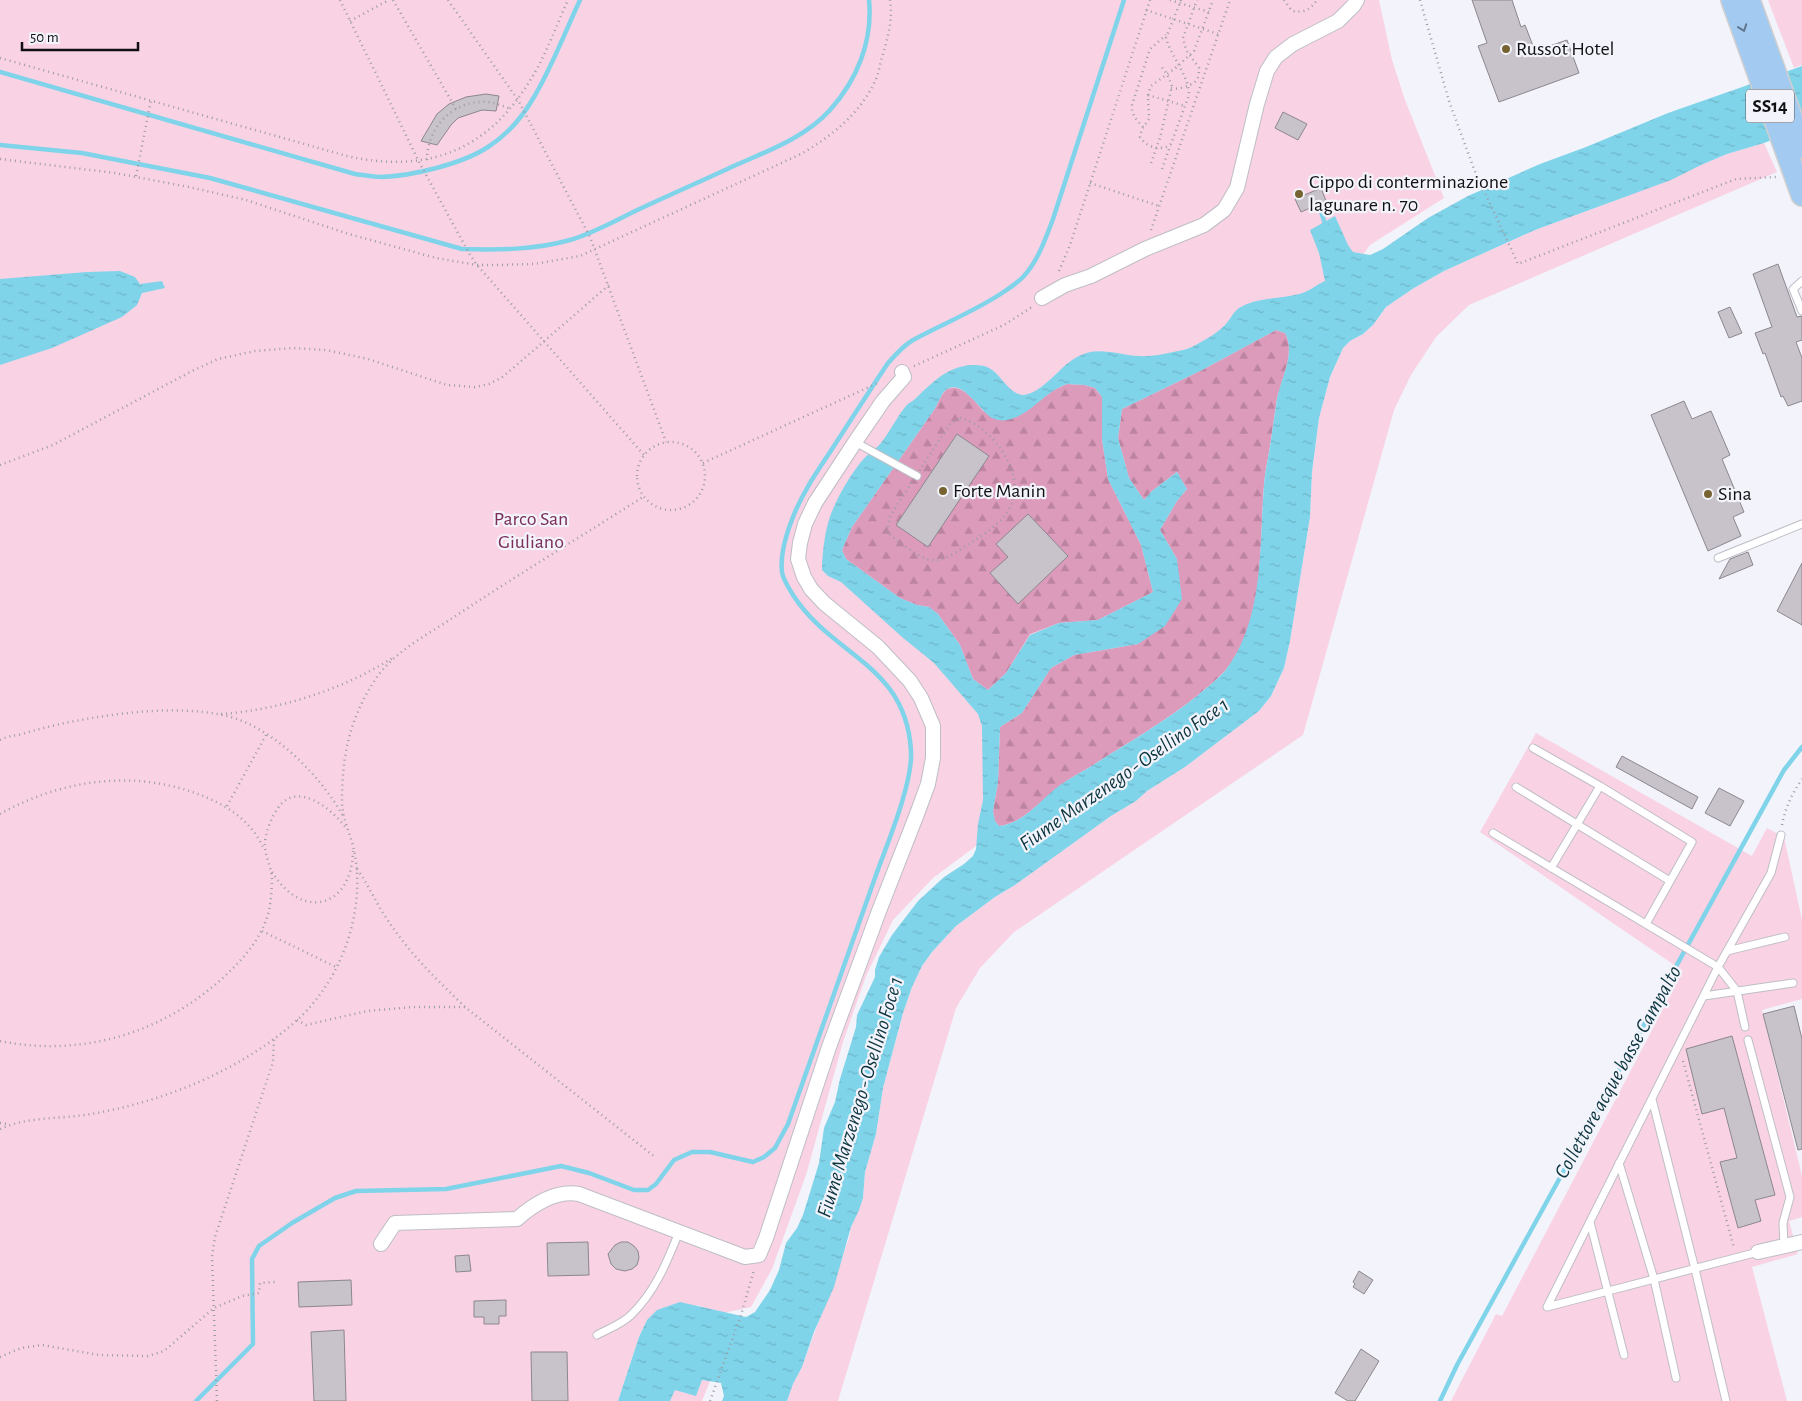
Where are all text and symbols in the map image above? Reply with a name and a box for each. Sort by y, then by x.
scale bar [22,20,139,52]
one-way arrow [1737,24,1747,32]
text: 50 m [30,30,59,45]
place label: Russot Hotel [1516,39,1615,59]
marker: Russot Hotel [1500,43,1512,55]
road number: SS14 [1746,90,1794,122]
place label: Cippo di conterminazione lagunare n. 70 [1309,172,1508,215]
marker: Cippo di conterminazione lagunare n. 70 [1293,188,1305,200]
place label: Forte Manin [953,481,1046,501]
place label: Sina [1718,484,1752,504]
marker: Forte Manin [937,485,949,497]
marker: Sina [1702,488,1714,500]
park label: Parco San Giuliano [494,509,568,552]
water label: Fiume Marzenego - Osellino Foce 1 [1015,694,1233,854]
water label: Collettore acque basse Campalto [1551,962,1686,1182]
water label: Fiume Marzenego - Osellino Foce 1 [813,974,907,1220]

